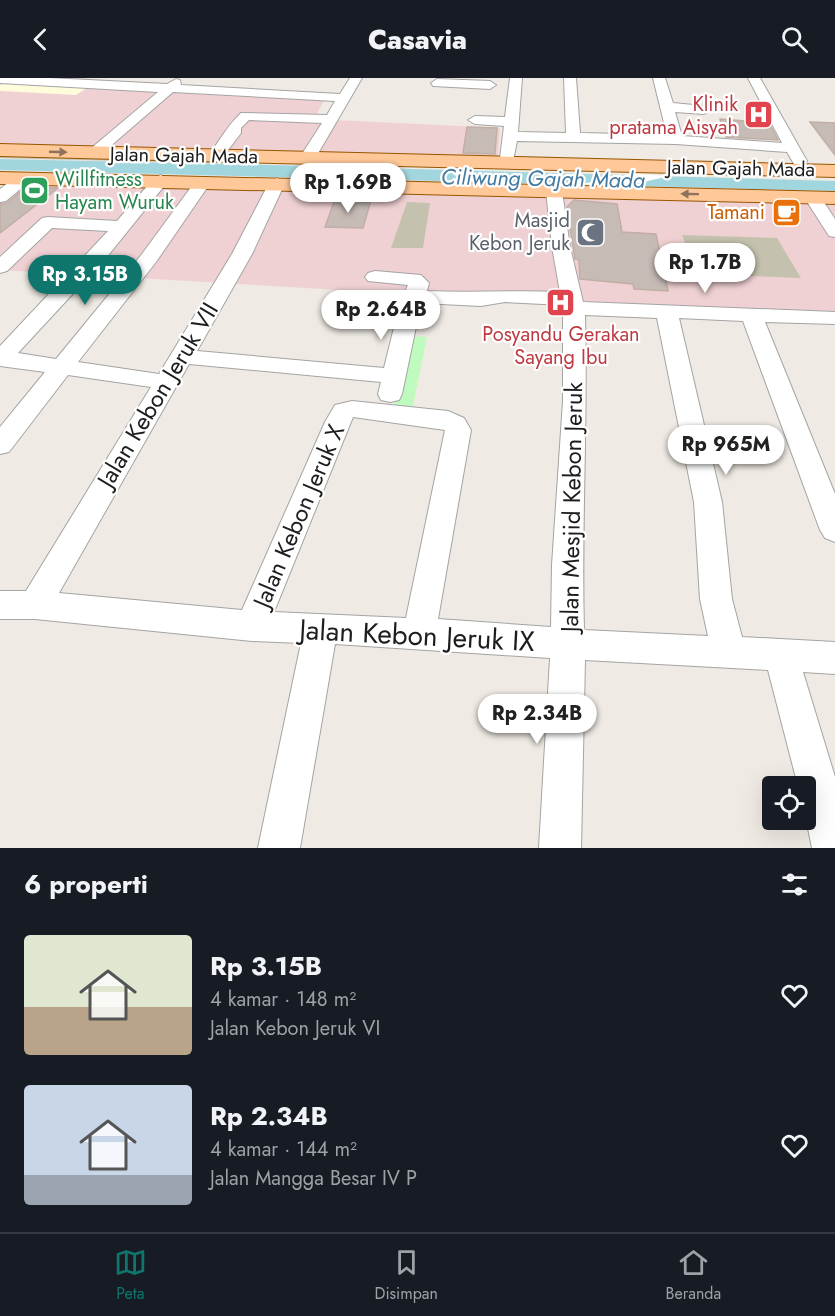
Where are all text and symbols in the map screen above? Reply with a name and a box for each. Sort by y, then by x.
text: Casavia [368,20,467,59]
icon: back [24,23,57,56]
icon: search [778,23,811,56]
place label: Klinik pratama Aisyah [609,90,738,142]
hospital icon: Klinik pratama Aisyah [743,99,775,131]
street label: Jalan Gajah Mada [107,140,258,171]
one-way arrow [49,147,68,156]
street label: Jalan Gajah Mada [664,153,815,184]
water label: Ciliwung Gajah Mada [441,160,645,196]
pin: Rp 1.69B [286,163,410,214]
place label: Willfitness Hayam Wuruk [55,165,174,217]
text: Rp 1.69B [304,168,392,197]
sports icon: Willfitness Hayam Wuruk [18,175,50,207]
one-way arrow [681,189,700,199]
cafe icon: Tamani [770,196,802,228]
place label: Tamani [707,198,765,227]
place label: Masjid Kebon Jeruk [469,206,570,258]
mosque icon: Masjid Kebon Jeruk [575,216,607,248]
pin: Rp 1.7B [650,243,760,294]
text: Rp 1.7B [668,248,742,277]
pin: Rp 3.15B [23,255,147,306]
text: Rp 3.15B [42,260,128,289]
hospital icon: Posyandu Gerakan Sayang Ibu [545,287,577,319]
pin: Rp 2.64B [319,290,443,341]
text: Rp 2.64B [335,295,427,324]
street label: Jalan Kebon Jeruk VII [87,296,227,496]
place label: Posyandu Gerakan Sayang Ibu [482,320,640,372]
street label: Jalan Mesjid Kebon Jeruk [552,381,591,635]
street label: Jalan Kebon Jeruk X [243,418,353,616]
pin: Rp 965M [671,425,781,476]
text: Rp 965M [682,430,770,459]
street label: Jalan Kebon Jeruk IX [294,609,536,662]
pin: Rp 2.34B [475,694,599,745]
text: Rp 2.34B [492,699,582,728]
map controls [762,776,816,830]
button: locate [762,776,816,830]
text: 6 properti [24,865,148,903]
icon: filters [778,868,811,901]
text: Rp 3.15B [210,947,322,985]
icon: home [72,959,144,1031]
icon: heart [778,979,811,1012]
text: 4 kamar · 148 m² [210,985,356,1014]
text: Jalan Kebon Jeruk VI [210,1014,380,1043]
text: Rp 2.34B [210,1097,328,1135]
icon: home [72,1109,144,1181]
icon: heart [778,1129,811,1162]
text: 4 kamar · 144 m² [210,1135,357,1164]
text: Jalan Mangga Besar IV P [210,1164,417,1193]
tab: Peta [114,1246,147,1305]
tab: Disimpan [375,1246,438,1305]
tab: Beranda [666,1246,721,1305]

